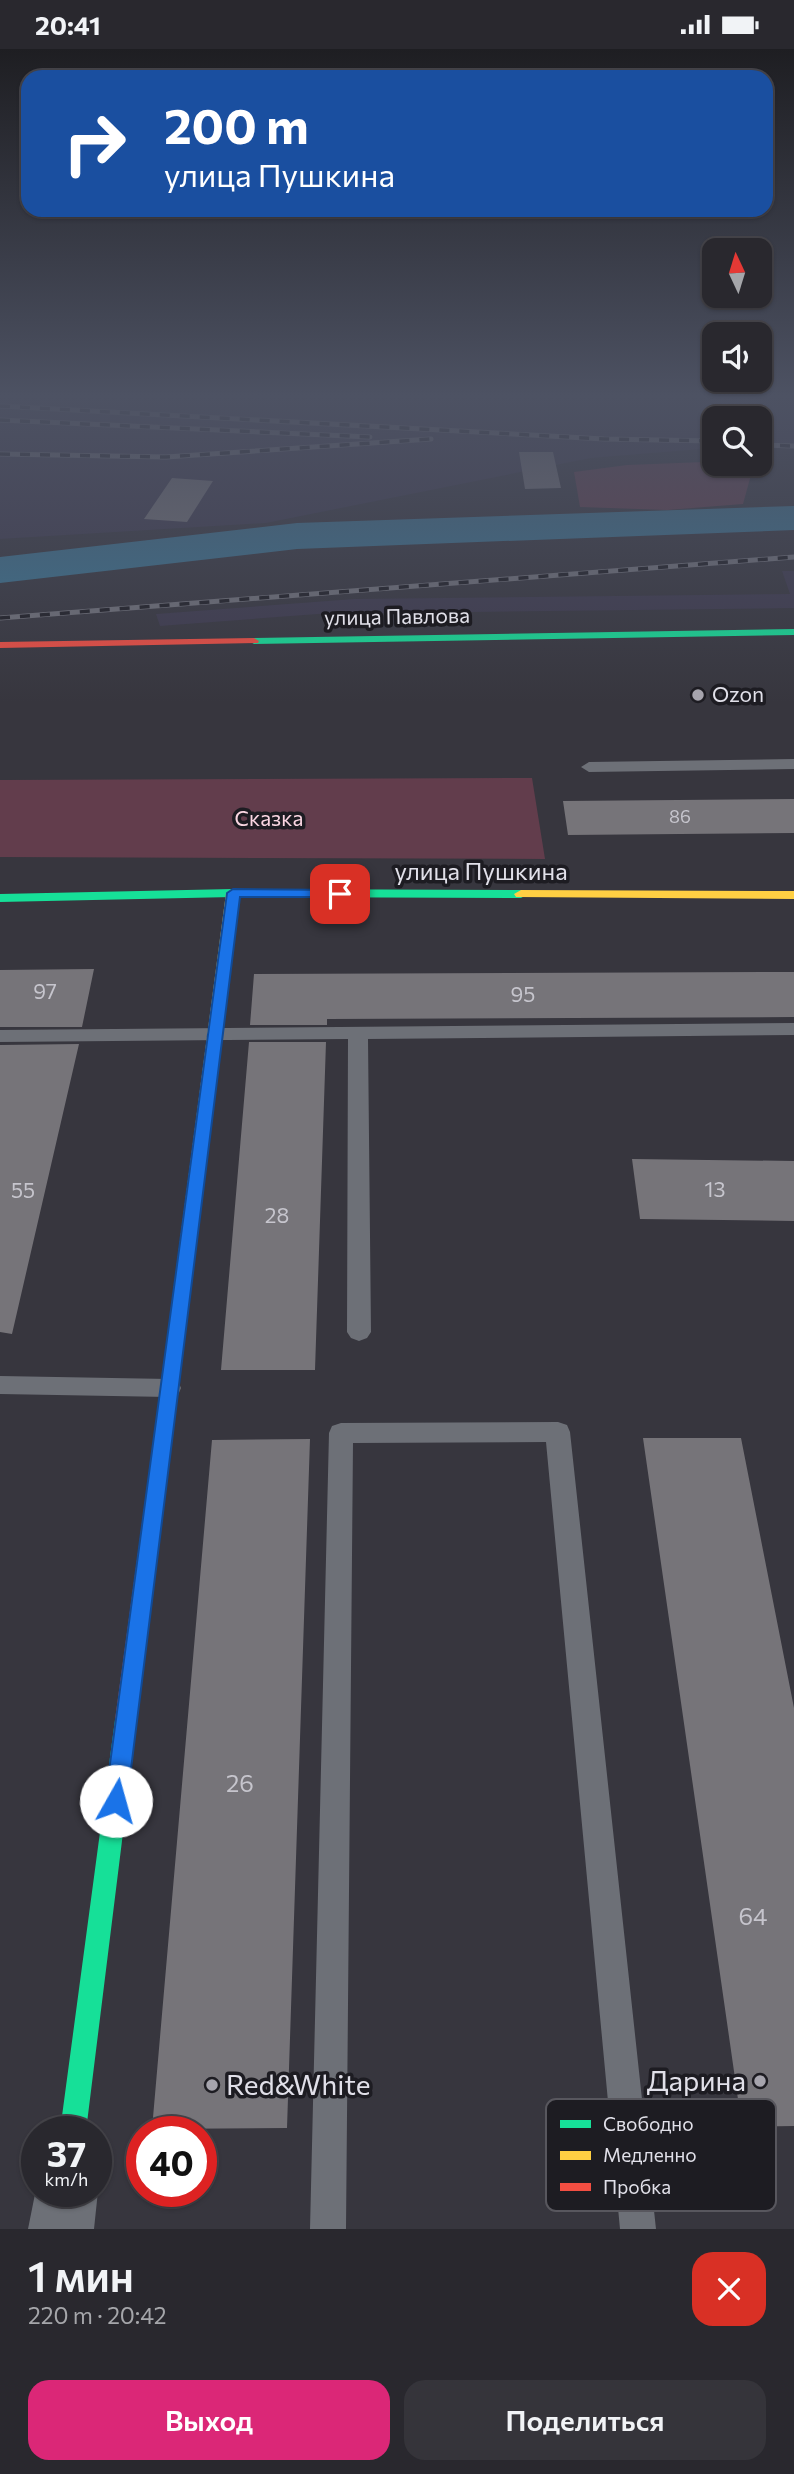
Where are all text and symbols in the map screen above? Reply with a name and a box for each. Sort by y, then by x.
text: 20:41 [35,9,101,40]
text: 200 m [164,94,309,154]
icon: right [49,98,140,189]
text: улица Пушкина [164,154,395,194]
north arrow [702,238,772,308]
map controls [702,238,772,476]
button: sound [702,322,772,392]
button: search [702,406,772,476]
street label: улица Павлова [324,602,470,629]
place label: Ozon [712,681,764,706]
marker: Ozon [690,687,706,703]
park label: Сказка [235,805,303,830]
house number: 86 [669,805,691,827]
street label: улица Пушкина [394,856,568,885]
pin [310,864,370,924]
icon: arrive [321,875,359,913]
house number: 97 [33,978,57,1003]
house number: 95 [511,981,535,1006]
house number: 13 [705,1176,725,1201]
house number: 55 [11,1177,35,1202]
house number: 28 [265,1202,289,1227]
position arrow [79,1764,153,1838]
house number: 26 [226,1768,254,1797]
house number: 64 [739,1901,767,1930]
place label: Дарина [647,2063,746,2097]
place label: Red&White [226,2067,370,2101]
marker: Дарина [752,2073,768,2089]
marker: Red&White [204,2077,220,2093]
legend [546,2099,776,2211]
text: Свободно [603,2112,693,2135]
speed limit sign: 40 [126,2116,217,2207]
text: 37 [47,2131,86,2174]
text: Медленно [603,2143,697,2166]
text: km/h [45,2168,88,2190]
text: Пробка [603,2175,671,2198]
text: 1 мин [28,2249,134,2301]
button: close [692,2252,766,2326]
text: 220 m · 20:42 [28,2301,167,2329]
button: Выход [28,2380,390,2460]
button: Поделиться [404,2380,766,2460]

